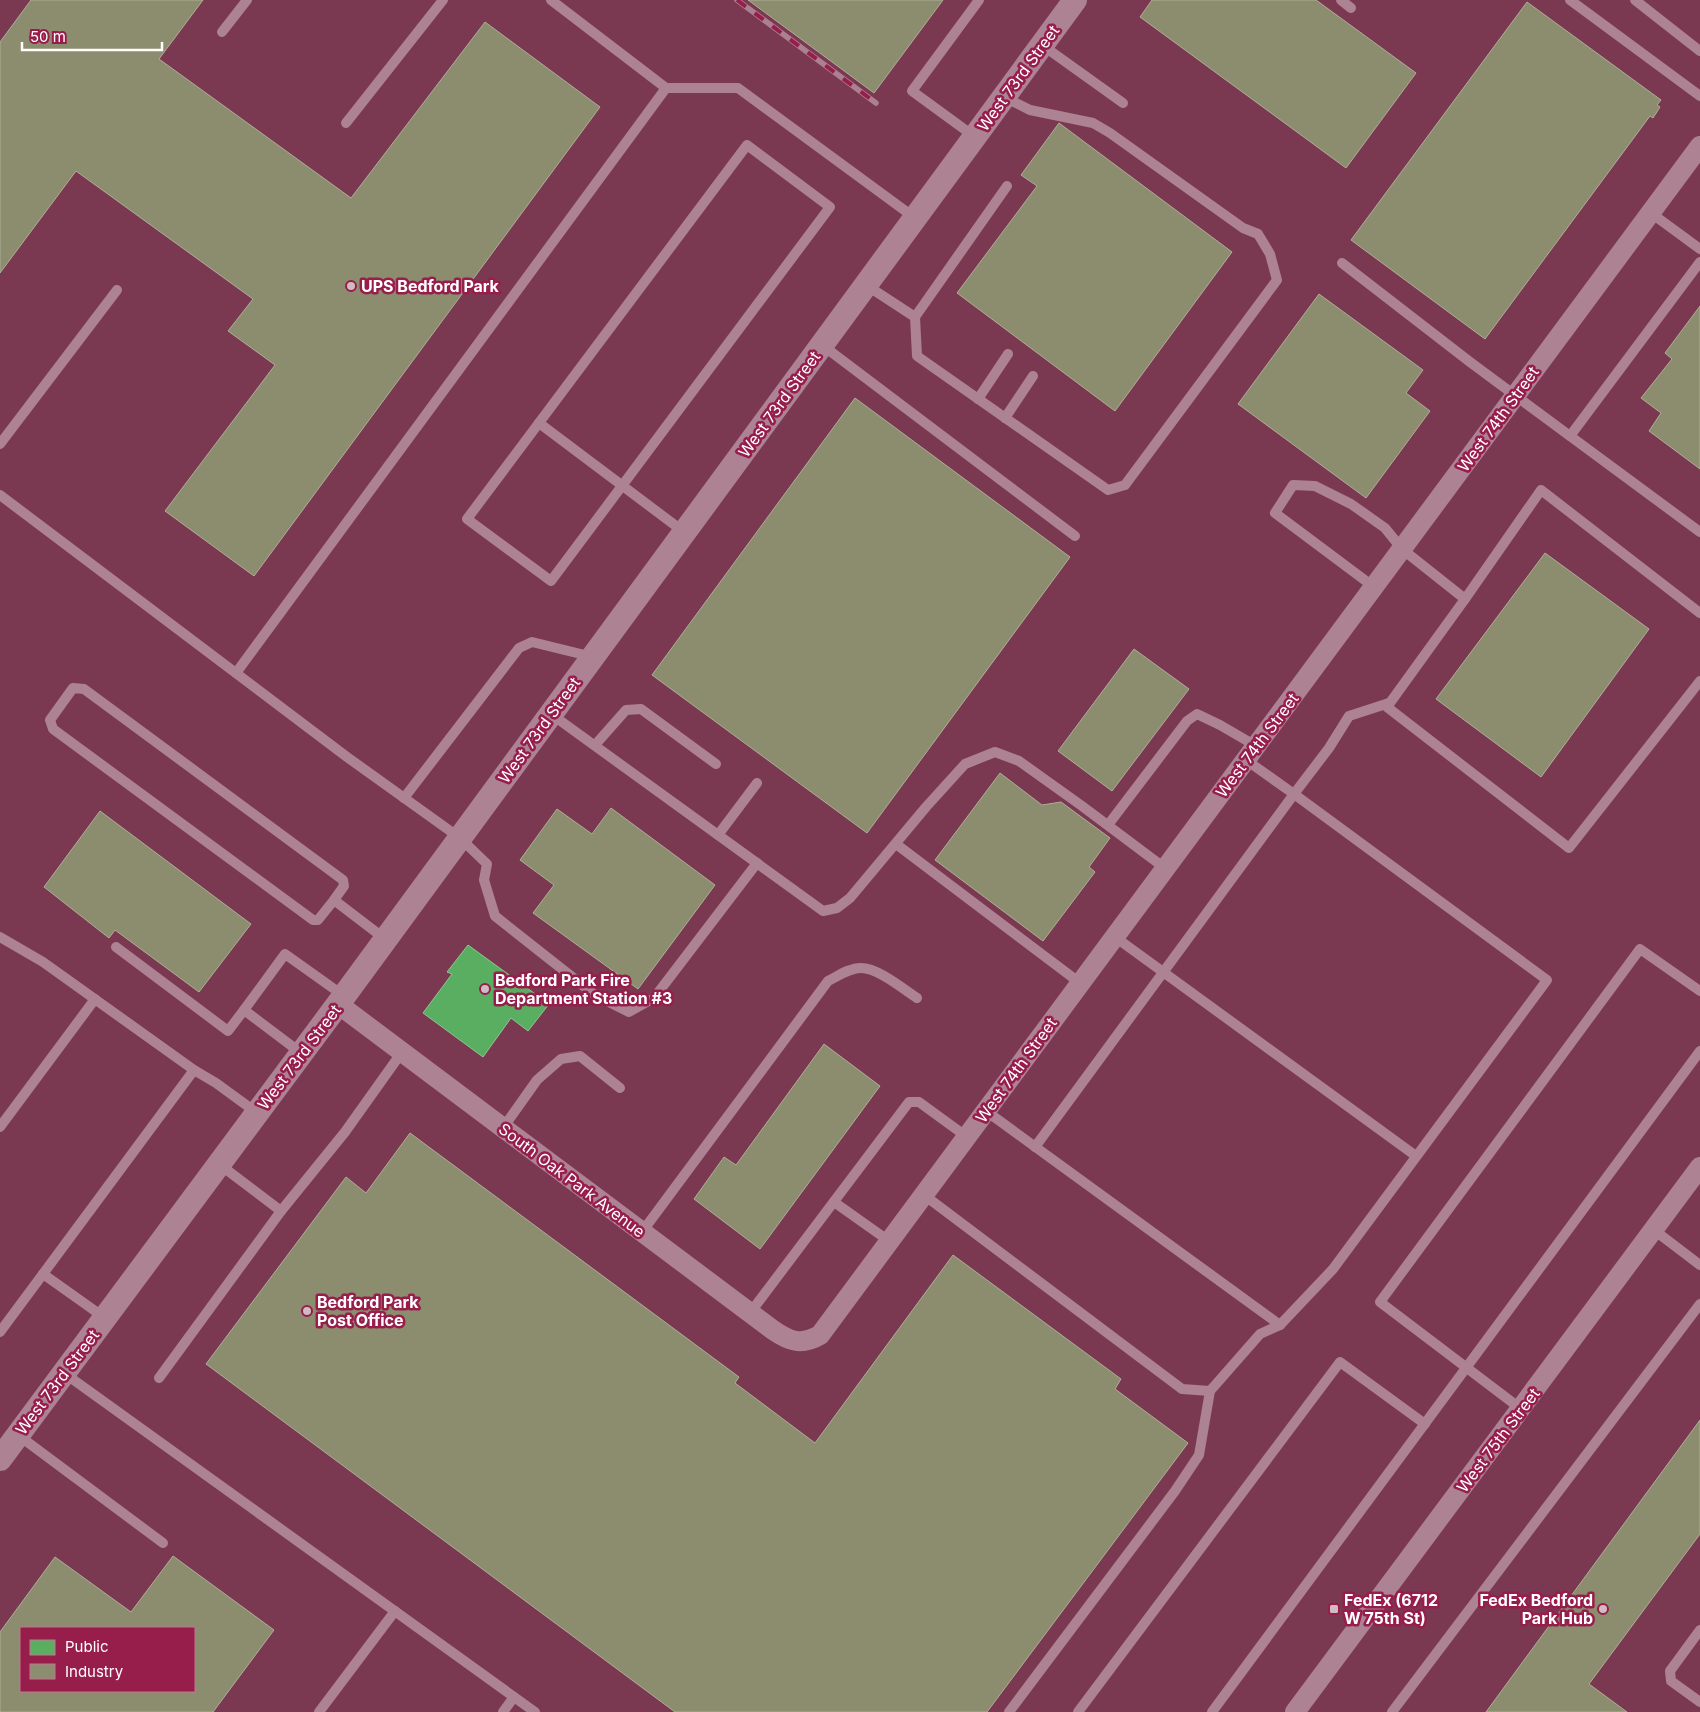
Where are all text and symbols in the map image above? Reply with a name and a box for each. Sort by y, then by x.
scale bar [22,20,162,52]
street label: West 73rd Street [973,21,1063,135]
text: 50 m [30,27,66,46]
place label: UPS Bedford Park [361,276,500,296]
marker: UPS Bedford Park [345,280,357,292]
street label: West 73rd Street [734,347,824,461]
street label: West 74th Street [1453,362,1543,476]
street label: West 73rd Street [494,673,584,787]
street label: West 74th Street [1211,689,1303,801]
place label: Bedford Park Fire Department Station #3 [495,970,672,1008]
marker: Bedford Park Fire Department Station #3 [479,983,491,995]
street label: West 73rd Street [253,1001,345,1113]
street label: West 74th Street [971,1013,1061,1127]
street label: South Oak Park Avenue [495,1118,649,1242]
place label: Bedford Park Post Office [317,1292,419,1330]
marker: Bedford Park Post Office [301,1305,313,1317]
street label: West 73rd Street [11,1326,103,1438]
street label: West 75th Street [1452,1384,1544,1496]
place label: FedEx (6712 W 75th St) [1344,1590,1438,1628]
place label: FedEx Bedford Park Hub [1479,1590,1593,1628]
marker: FedEx (6712 W 75th St) [1328,1603,1340,1615]
marker: FedEx Bedford Park Hub [1597,1603,1609,1615]
legend [20,1627,195,1692]
text: Public [65,1637,108,1656]
text: Industry [65,1662,124,1681]

